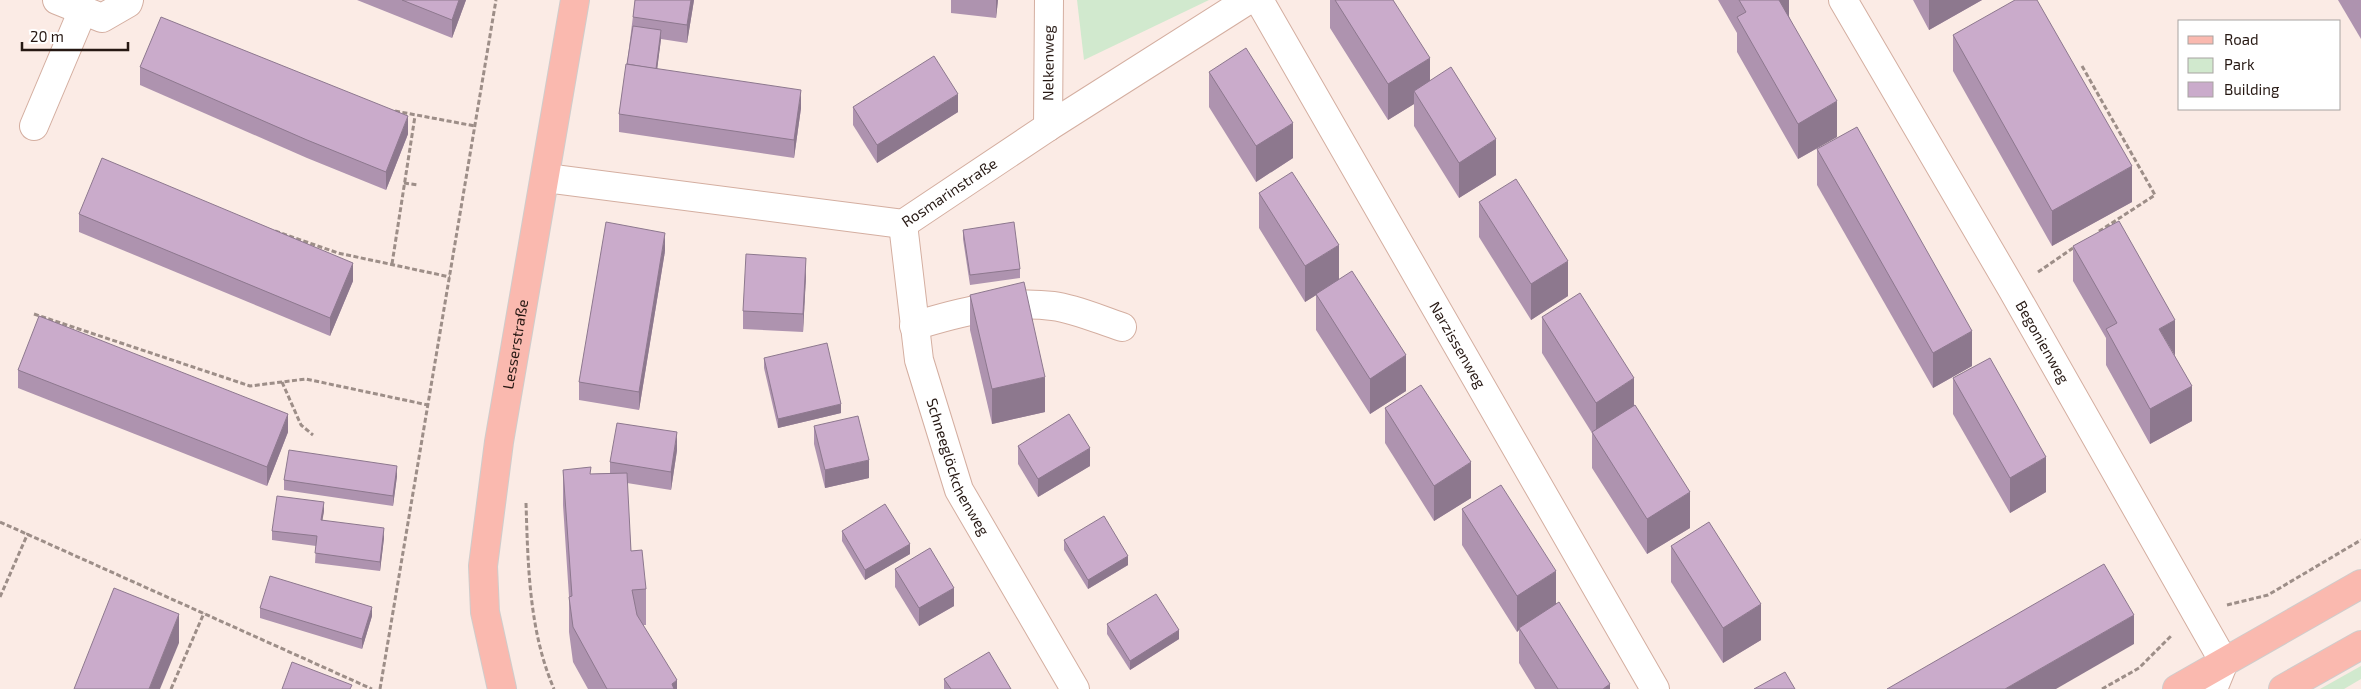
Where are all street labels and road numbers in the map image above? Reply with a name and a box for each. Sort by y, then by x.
street label: Nelkenweg [1038,24,1057,101]
street label: Rosmarinstraße [898,154,1000,230]
street label: Begonienweg [2013,297,2074,387]
street label: Lesserstraße [498,298,531,391]
street label: Narzissenweg [1426,298,1490,392]
street label: Schneeglöckchenweg [923,396,994,539]

